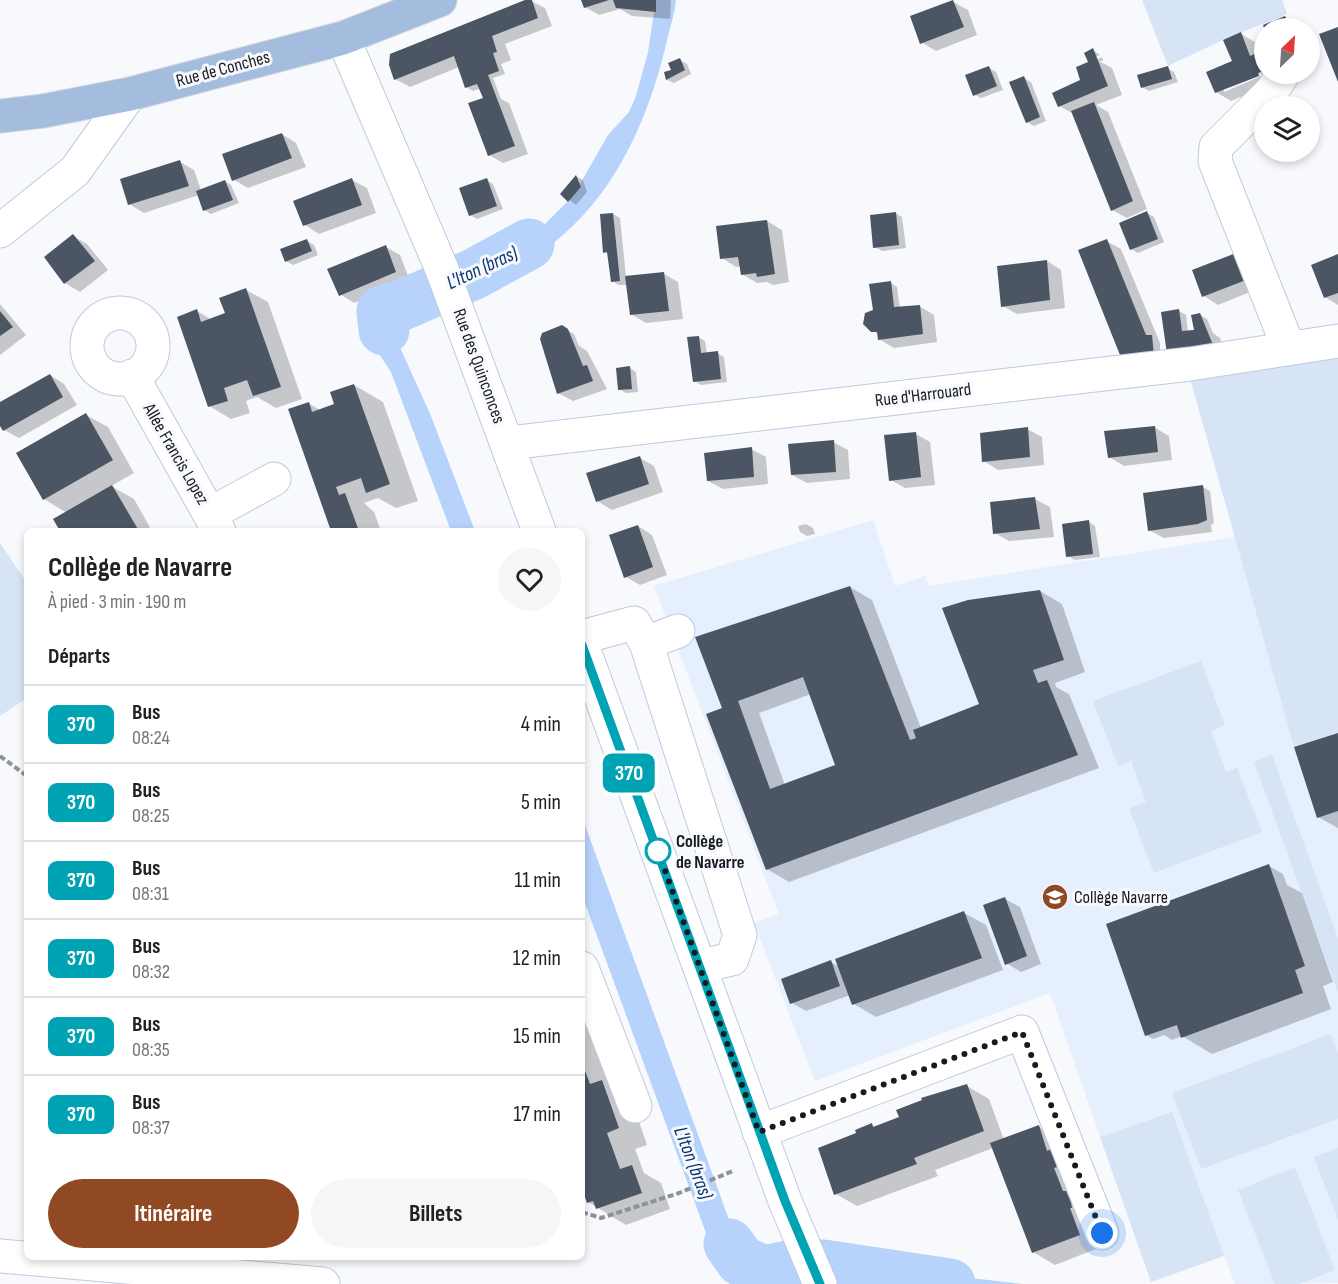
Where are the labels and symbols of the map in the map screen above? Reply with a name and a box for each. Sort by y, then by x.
north arrow [1254,18,1320,84]
street label: Rue de Conches [174,46,272,92]
water label: L'Iton (bras) [443,241,522,295]
street label: Rue des Quinconces [449,306,509,426]
street label: Rue d'Harrouard [874,379,972,411]
street label: Allée Francis Lopez [138,399,214,509]
line badge: 370 [594,754,664,792]
place label: Collège de Navarre [676,831,744,873]
marker: Collège de Navarre [645,838,671,864]
school or university icon: Collège Navarre [1040,882,1070,912]
place label: Collège Navarre [1074,887,1168,908]
water label: L'Iton (bras) [668,1123,718,1203]
your location [1087,1218,1117,1248]

